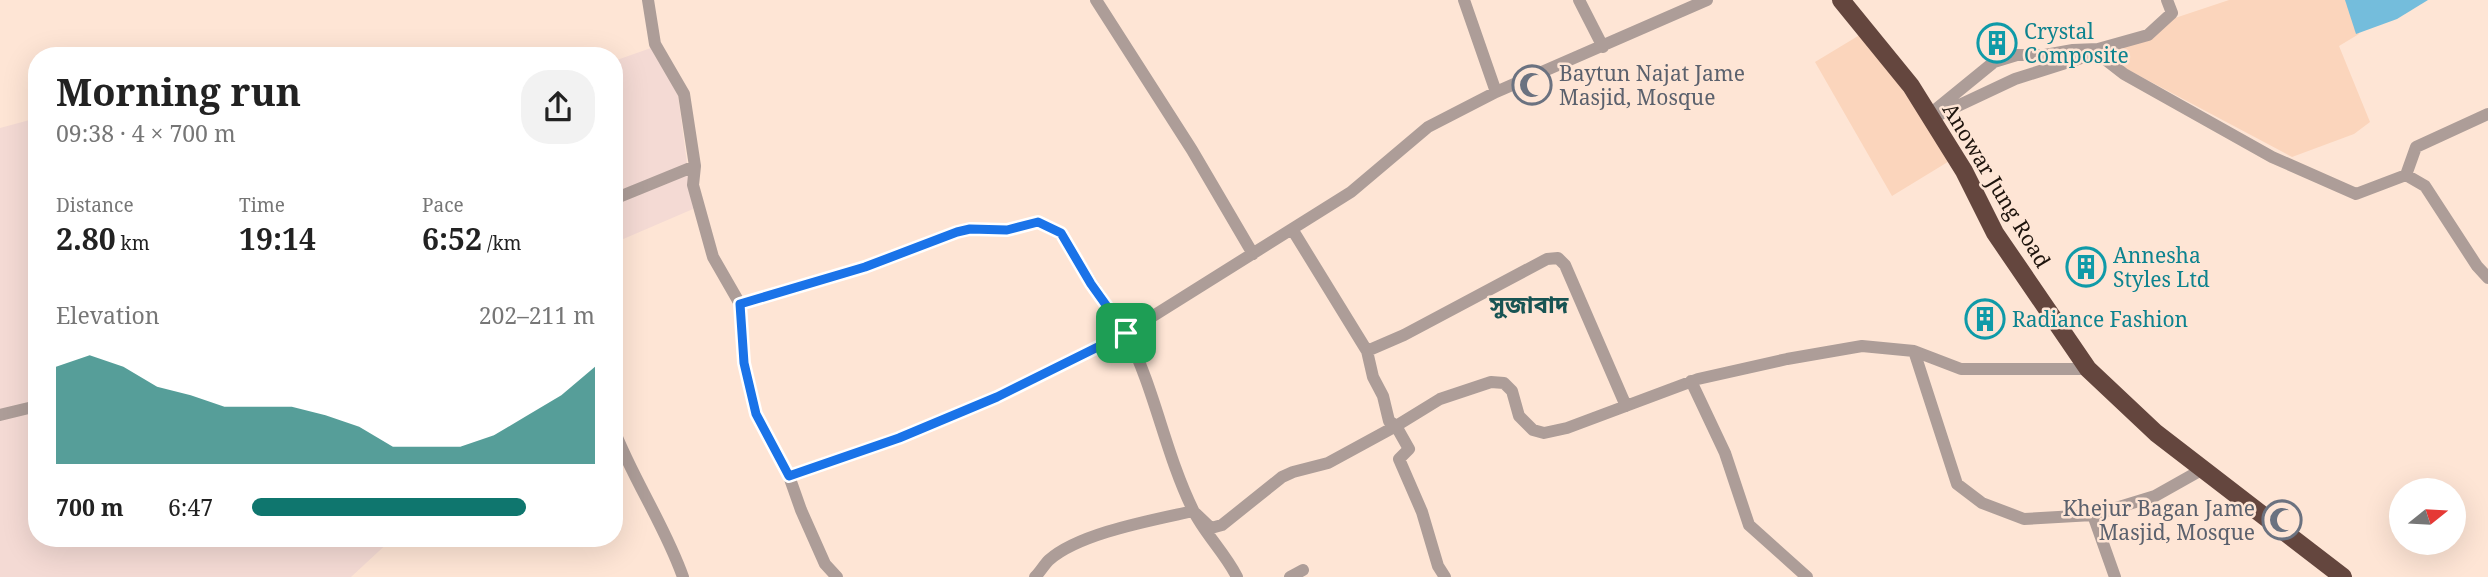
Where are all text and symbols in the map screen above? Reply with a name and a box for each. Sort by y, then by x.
place label: Crystal Composite [2024,17,2129,69]
building icon: Crystal Composite [1976,22,2018,64]
place label: Baytun Najat Jame Masjid, Mosque [1559,59,1745,111]
mosque icon: Baytun Najat Jame Masjid, Mosque [1511,64,1553,106]
text: Morning run [56,65,301,117]
button: share [521,70,595,144]
street label: Anowar Jung Road [1937,97,2057,273]
text: 09:38 · 4 × 700 m [56,117,236,149]
text: Distance [56,192,134,218]
text: Time [239,192,285,218]
text: Pace [422,192,464,218]
text: 2.80 [56,218,116,259]
text: 19:14 [239,218,316,259]
text: 6:52 [422,218,482,259]
text: km [116,230,150,256]
text: /km [482,230,521,256]
place label: Annesha Styles Ltd [2113,241,2210,293]
building icon: Annesha Styles Ltd [2065,246,2107,288]
district label: সুজাবাদ [1489,287,1569,320]
building icon: Radiance Fashion [1964,298,2006,340]
text: Elevation [56,299,160,331]
text: 202–211 m [479,299,595,331]
pin [1096,303,1156,363]
place label: Radiance Fashion [2012,305,2188,333]
icon: arrive [1107,314,1145,352]
north arrow [2389,478,2466,555]
map controls [2389,478,2466,555]
text: 700 m [56,491,124,523]
text: 6:47 [168,491,213,523]
place label: Khejur Bagan Jame Masjid, Mosque [2063,494,2255,546]
mosque icon: Khejur Bagan Jame Masjid, Mosque [2261,499,2303,541]

